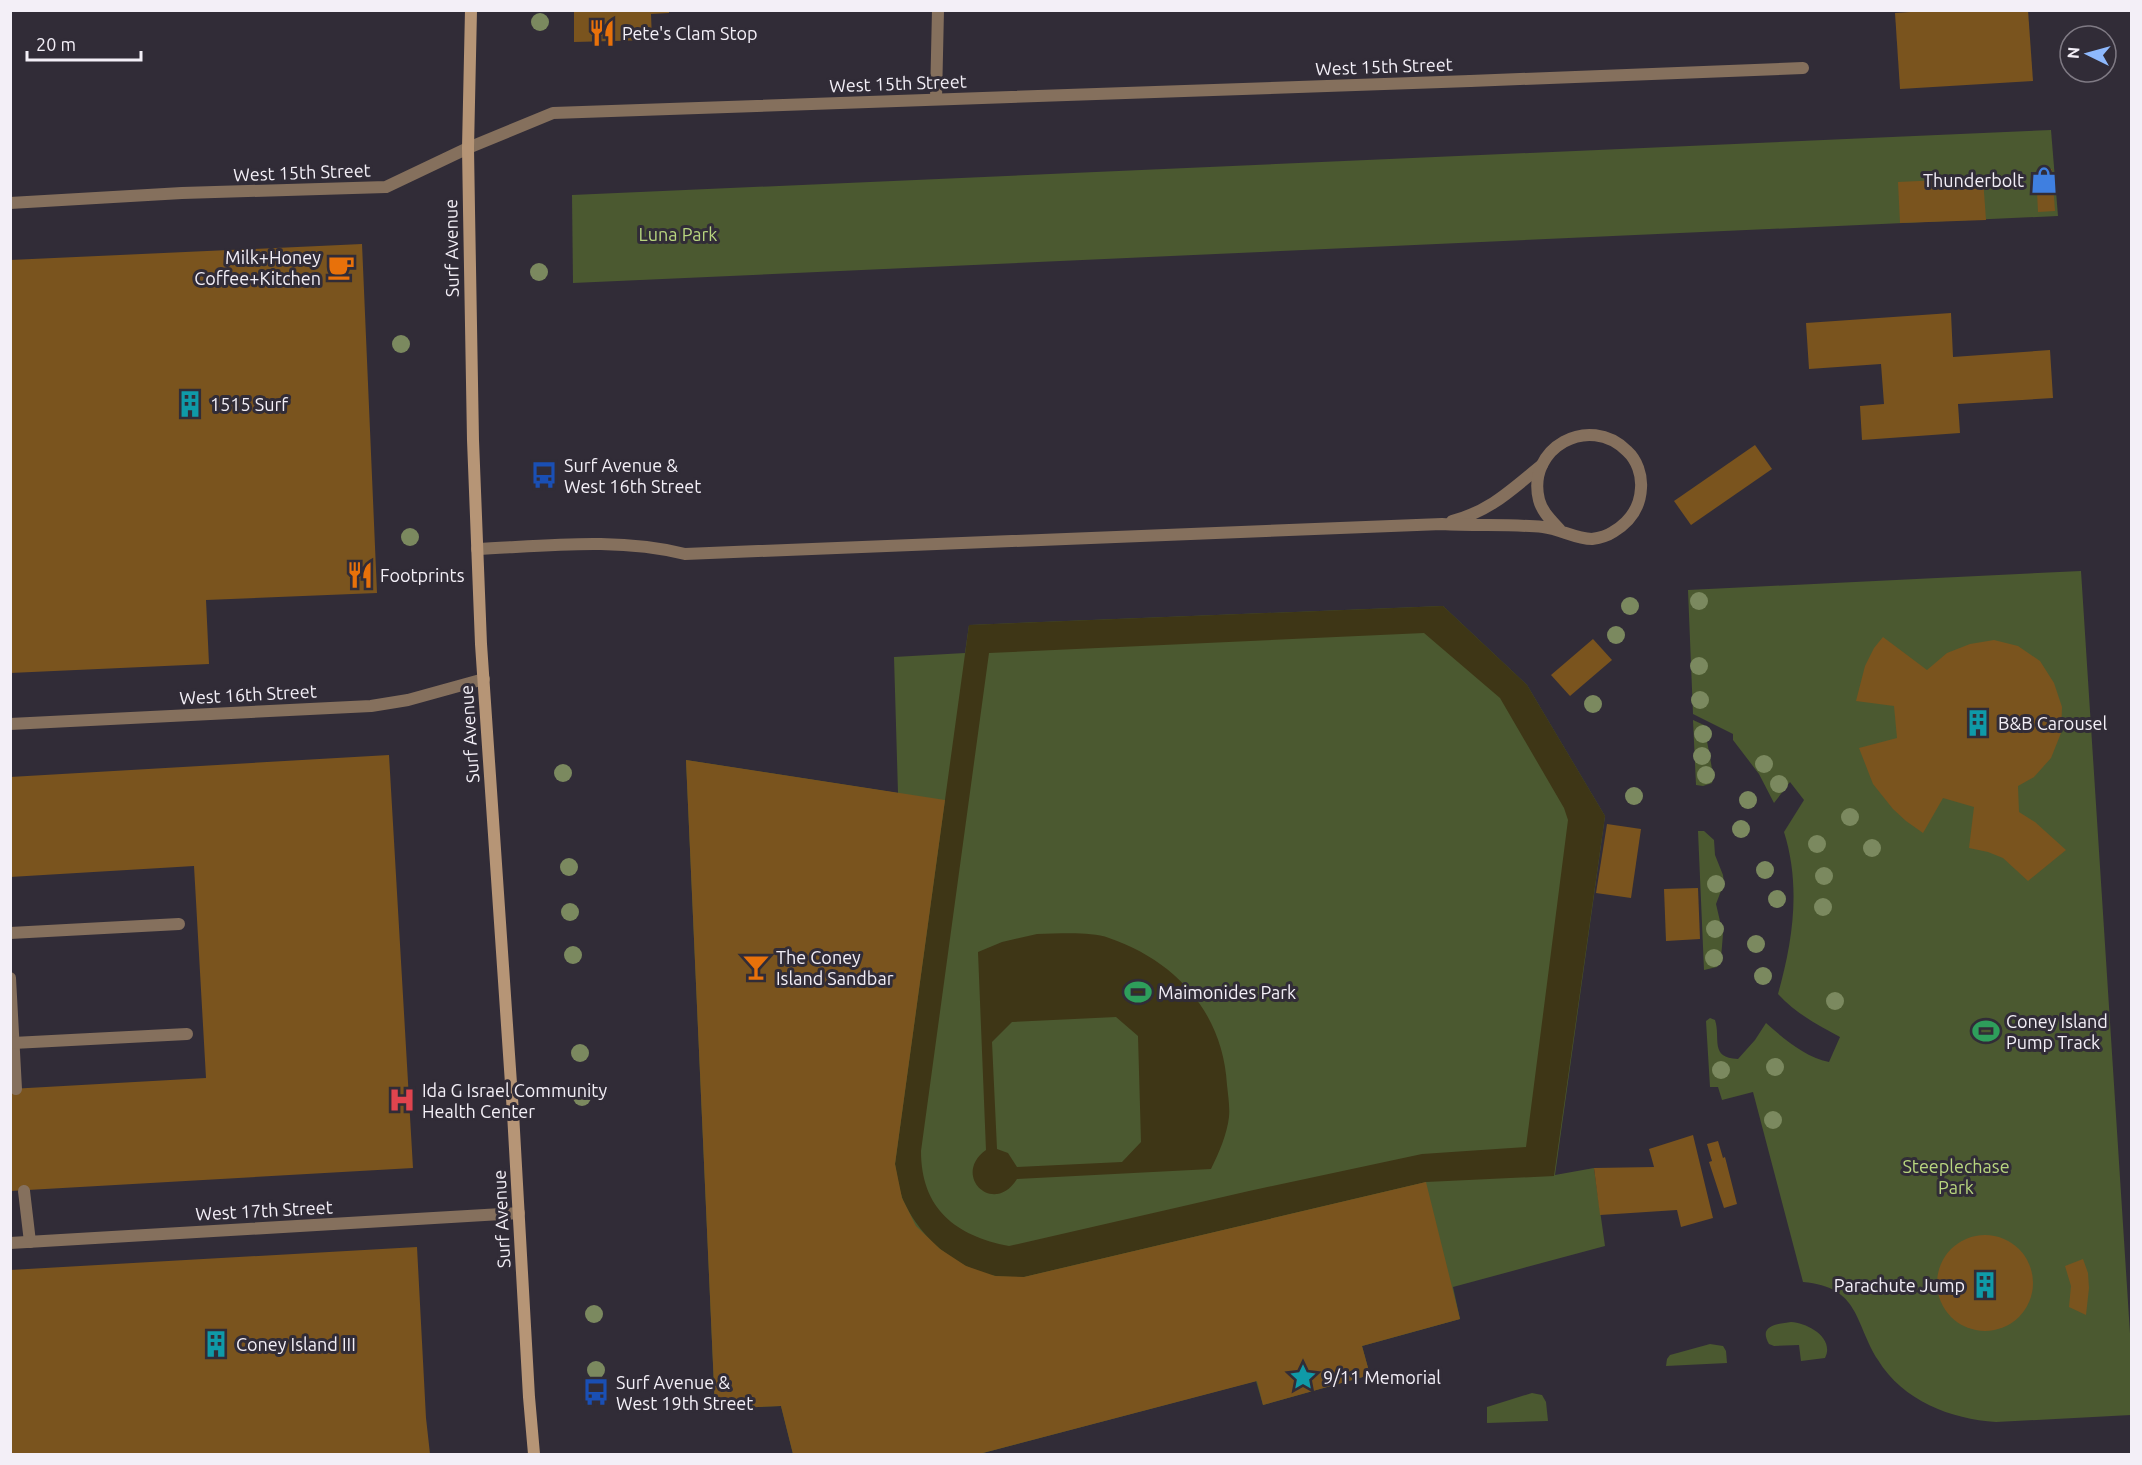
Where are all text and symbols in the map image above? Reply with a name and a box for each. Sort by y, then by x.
restaurant icon: Pete's Clam Stop [587,18,617,48]
place label: Pete's Clam Stop [622,23,758,43]
scale bar [27,24,141,62]
north arrow [2058,24,2118,84]
text: 20 m [36,34,76,54]
text: N [2064,46,2083,59]
street label: West 15th Street [1315,54,1453,78]
street label: West 15th Street [829,71,967,95]
street label: West 15th Street [233,160,371,184]
shop icon: Thunderbolt [2029,165,2059,195]
place label: Thunderbolt [1923,170,2024,190]
street label: Surf Avenue [440,199,462,297]
park label: Luna Park [639,224,717,244]
place label: Milk+Honey Coffee+Kitchen [194,247,321,288]
cafe icon: Milk+Honey Coffee+Kitchen [326,252,356,282]
building icon: 1515 Surf [175,389,205,419]
place label: 1515 Surf [210,394,288,414]
place label: Surf Avenue & West 16th Street [564,455,701,496]
bus stop icon: Surf Avenue & West 16th Street [529,460,559,490]
restaurant icon: Footprints [345,560,375,590]
place label: Footprints [380,565,465,585]
street label: West 16th Street [179,680,317,708]
street label: Surf Avenue [456,684,482,784]
building icon: B&B Carousel [1963,708,1993,738]
place label: B&B Carousel [1998,713,2107,733]
place label: The Coney Island Sandbar [776,947,894,988]
bar icon: The Coney Island Sandbar [741,952,771,982]
sports icon: Maimonides Park [1123,977,1153,1007]
place label: Maimonides Park [1158,982,1296,1002]
place label: Coney Island Pump Track [2006,1011,2108,1052]
sports icon: Coney Island Pump Track [1971,1016,2001,1046]
place label: Ida G Israel Community Health Center [422,1080,607,1121]
hospital icon: Ida G Israel Community Health Center [387,1085,417,1115]
park label: Steeplechase Park [1902,1156,2010,1197]
street label: Surf Avenue [488,1169,514,1269]
street label: West 17th Street [195,1196,333,1224]
building icon: Parachute Jump [1970,1270,2000,1300]
place label: Parachute Jump [1834,1275,1965,1295]
building icon: Coney Island III [201,1329,231,1359]
place label: Coney Island III [236,1334,356,1354]
place icon: 9/11 Memorial [1288,1362,1318,1392]
place label: 9/11 Memorial [1323,1367,1441,1387]
place label: Surf Avenue & West 19th Street [616,1372,753,1413]
bus stop icon: Surf Avenue & West 19th Street [581,1377,611,1407]

